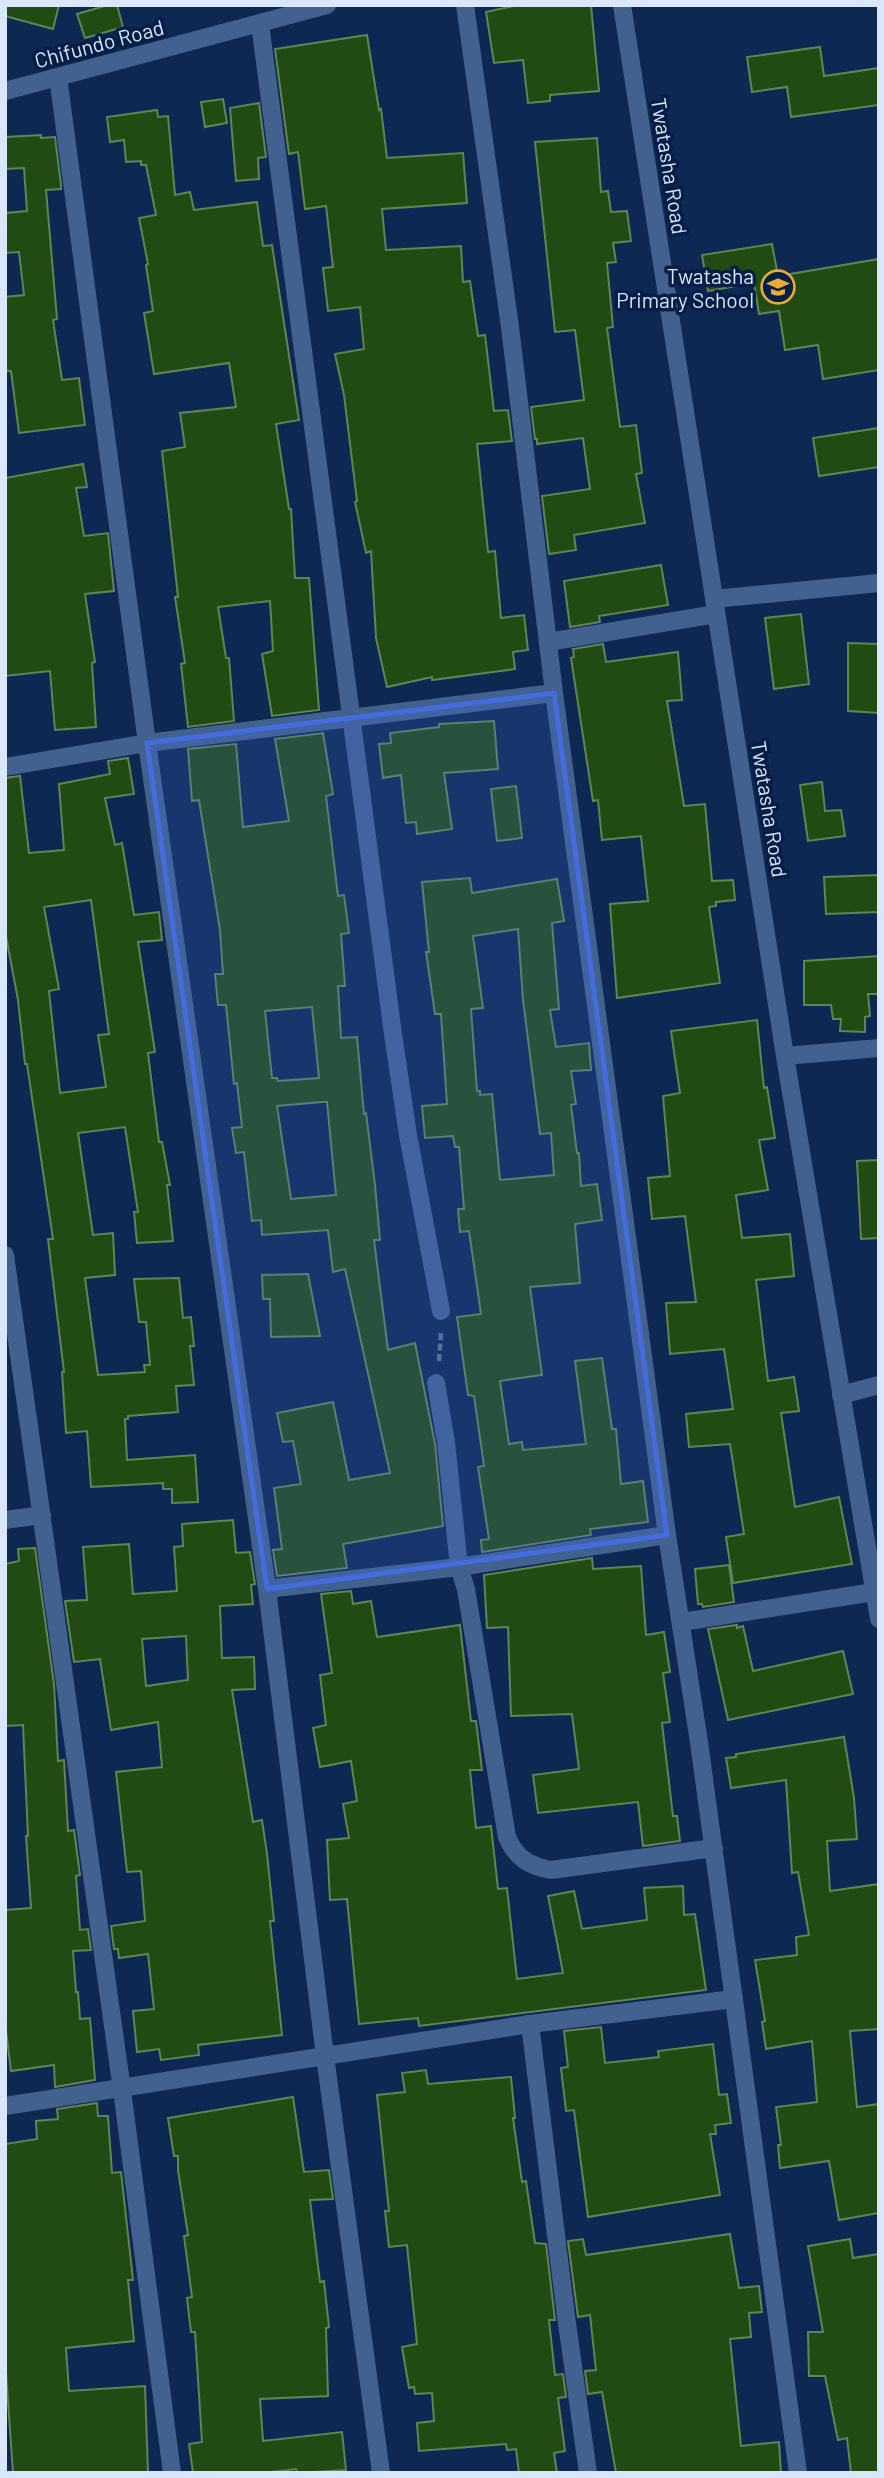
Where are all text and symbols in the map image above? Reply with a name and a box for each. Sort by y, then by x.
street label: Chifundo Road [32,14,166,72]
street label: Twatasha Road [647,96,693,236]
place label: Twatasha Primary School [616,263,754,312]
school or university icon: Twatasha Primary School [759,268,797,306]
street label: Twatasha Road [747,739,793,879]

